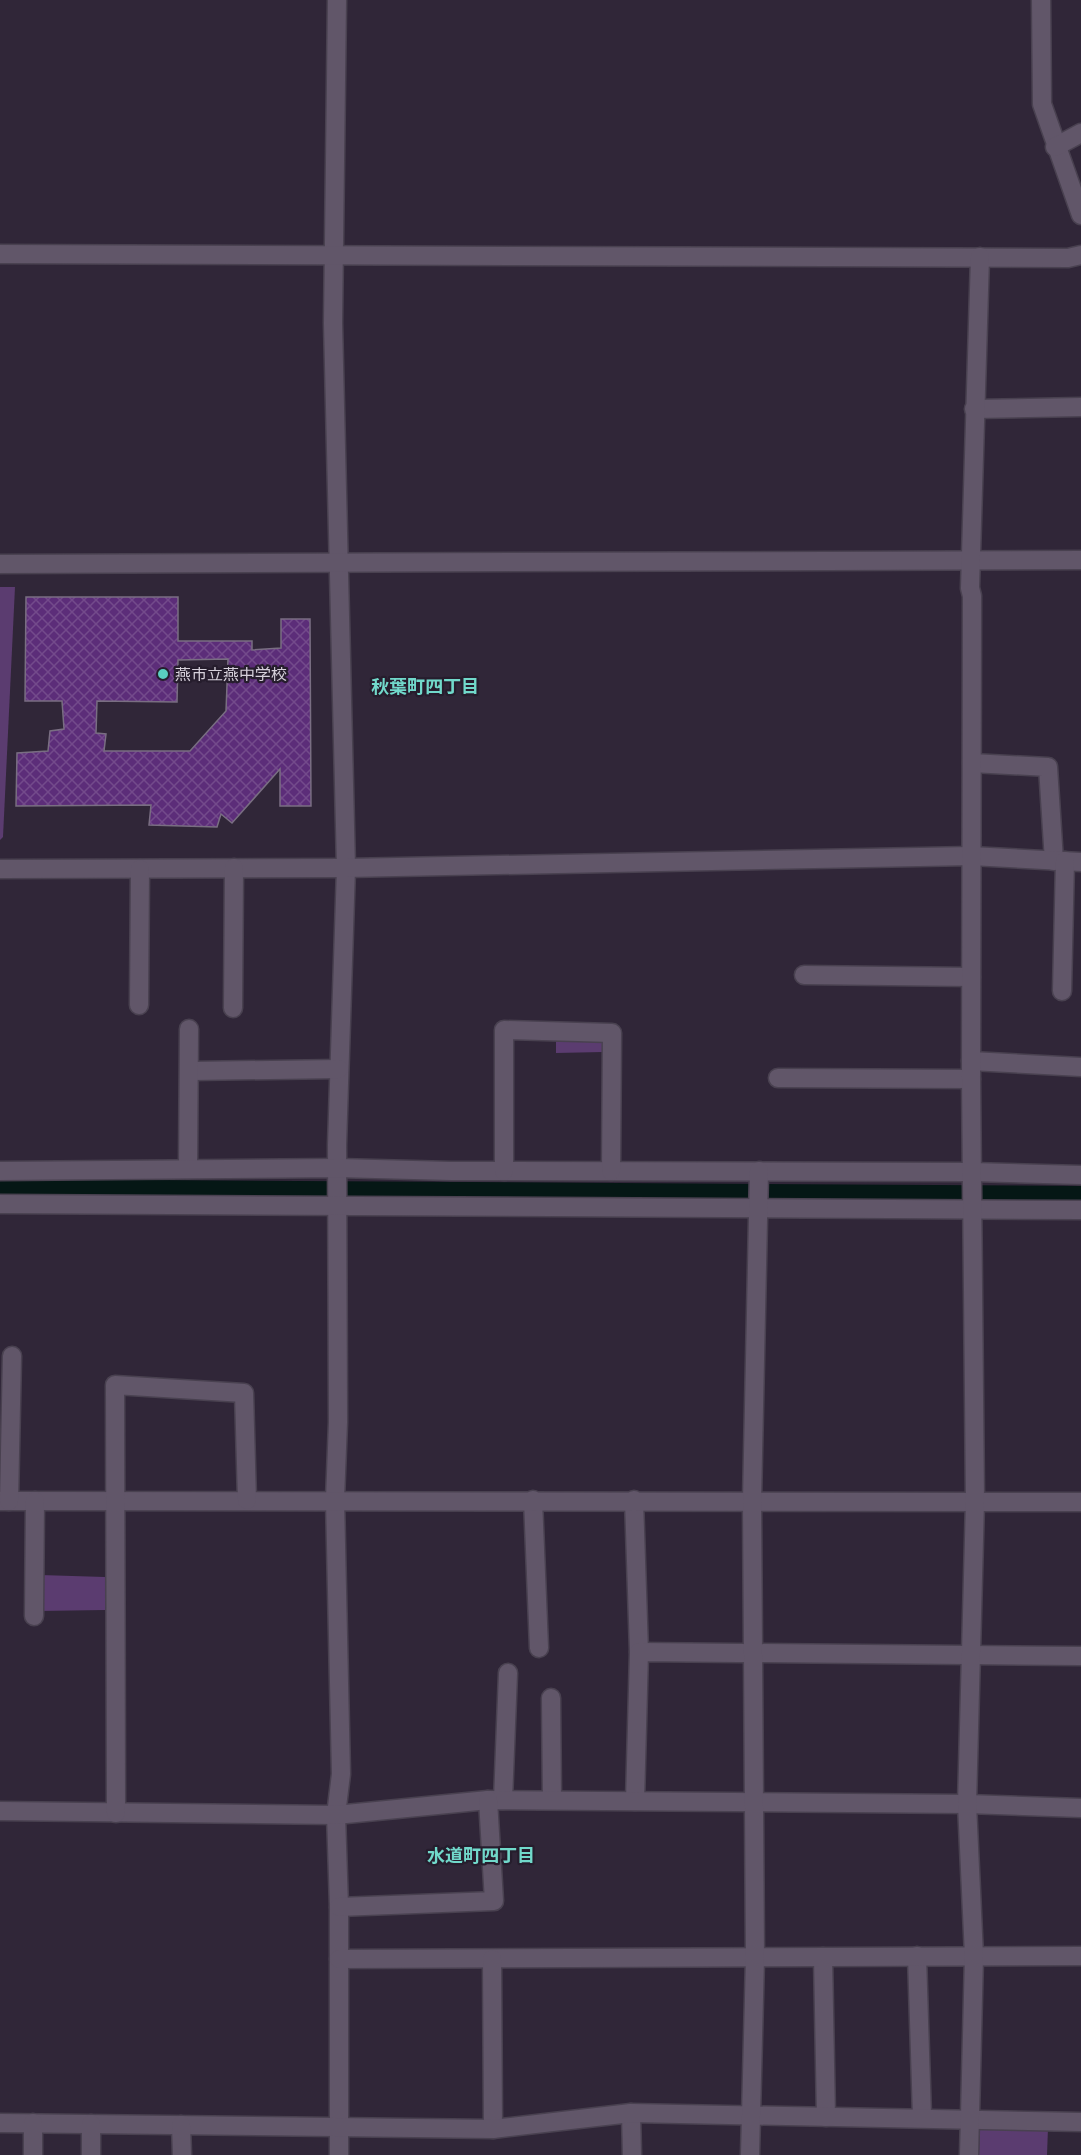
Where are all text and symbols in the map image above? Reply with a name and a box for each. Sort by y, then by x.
place label: 燕市立燕中学校 [175,665,287,684]
marker: 燕市立燕中学校 [156,667,170,681]
district label: 秋葉町四丁目 [371,676,479,697]
district label: 水道町四丁目 [427,1845,535,1866]

